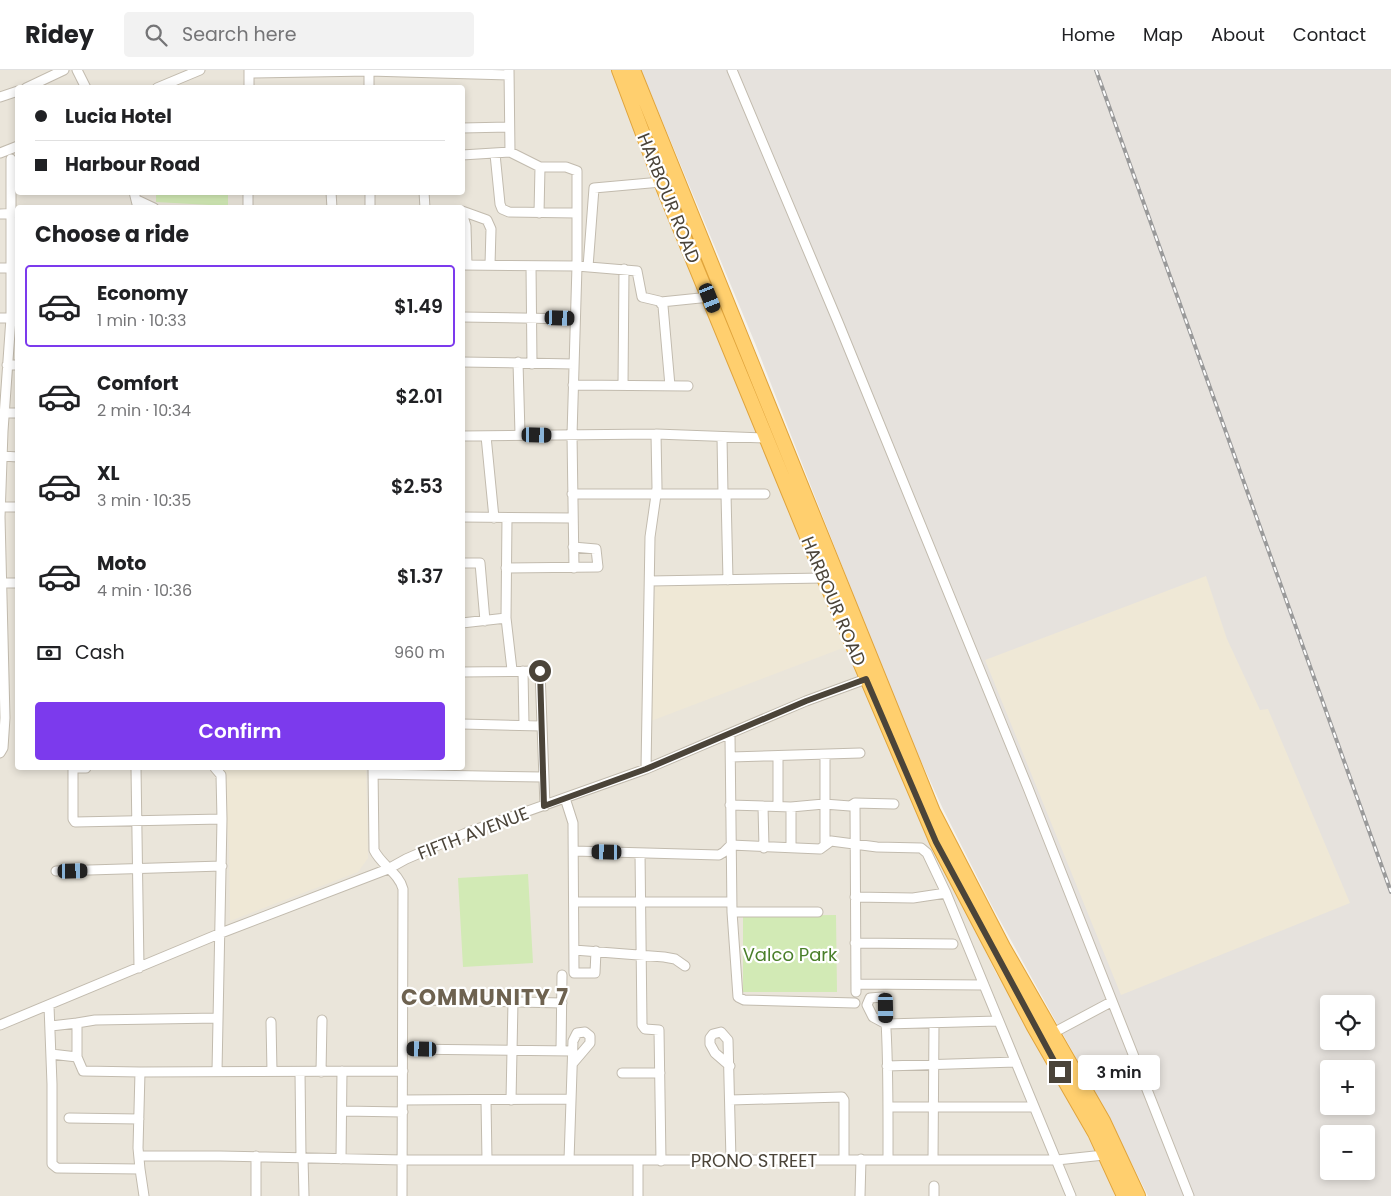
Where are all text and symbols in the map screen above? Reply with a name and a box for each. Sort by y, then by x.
search box [124,12,474,57]
text: Ridey [25,18,94,51]
icon: search [142,21,170,49]
text: Search here [182,21,296,48]
text: Home [1061,22,1115,47]
text: Map [1143,22,1183,47]
text: About [1211,22,1265,47]
text: Contact [1293,22,1366,47]
text: Lucia Hotel [65,103,172,130]
street label: HARBOUR ROAD [631,129,707,267]
text: Harbour Road [65,151,200,178]
text: Choose a ride [35,219,189,250]
text: Economy [97,280,188,307]
car [697,281,722,315]
icon: car [37,284,82,329]
text: $1.49 [394,293,443,320]
text: 1 min · 10:33 [97,309,186,332]
car [544,310,575,326]
text: Comfort [97,370,179,397]
icon: car [37,374,82,419]
text: $2.01 [396,383,443,410]
text: 2 min · 10:34 [97,399,191,422]
car [521,427,552,443]
text: XL [97,460,120,487]
icon: car [37,464,82,509]
text: $2.53 [391,473,443,500]
text: 3 min · 10:35 [97,489,191,512]
street label: HARBOUR ROAD [795,532,873,670]
text: Moto [97,550,146,577]
icon: car [37,554,82,599]
text: $1.37 [397,563,443,590]
text: 4 min · 10:36 [97,579,192,602]
icon: cash [35,639,63,667]
text: Cash [75,639,125,666]
text: 960 m [394,641,445,664]
route start [529,660,551,682]
button: Confirm [35,702,445,760]
street label: FIFTH AVENUE [414,800,532,866]
car [591,844,622,860]
car [57,863,88,879]
park label: Valco Park [743,942,838,967]
district label: COMMUNITY 7 [401,982,569,1013]
car [878,993,893,1023]
map controls [1320,995,1375,1180]
button: locate [1320,995,1375,1050]
car [406,1041,437,1057]
callout: 3 min [1078,1054,1160,1090]
button: + [1320,1060,1375,1115]
route end [1049,1061,1071,1083]
text: 3 min [1096,1061,1142,1084]
button: − [1320,1125,1375,1180]
street label: PRONO STREET [691,1148,818,1173]

